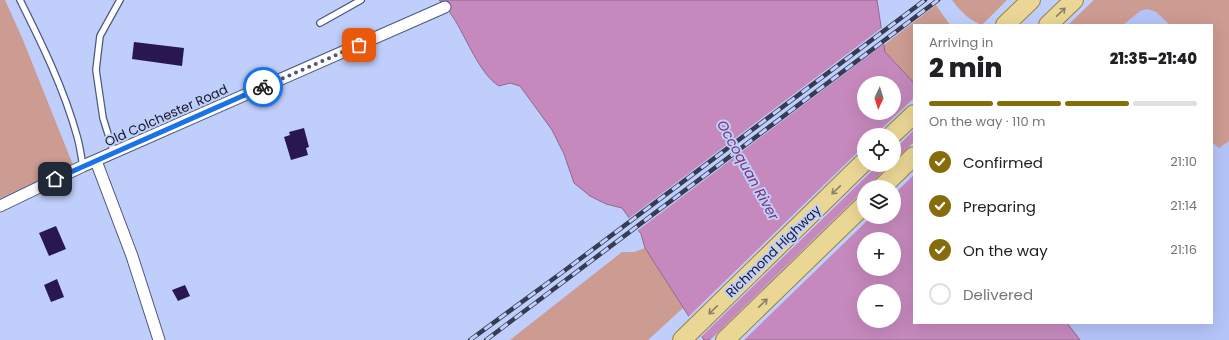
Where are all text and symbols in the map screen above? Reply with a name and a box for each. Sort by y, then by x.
one-way arrow [1056,8,1066,17]
pin [342,28,376,62]
text: Arriving in [929,33,993,52]
icon: bag [348,34,370,56]
text: 21:35–21:40 [1110,48,1197,69]
text: 2 min [929,50,1002,86]
courier [243,67,283,107]
icon: bike [252,76,274,98]
north arrow [857,76,901,120]
map controls [857,76,901,328]
street label: Old Colchester Road [101,80,231,151]
text: On the way · 110 m [929,112,1045,131]
water label: Occoquan River [712,116,784,224]
button: locate [857,128,901,172]
icon: check [929,151,951,173]
text: Confirmed [963,152,1043,173]
text: 21:10 [1170,152,1197,171]
pin [38,162,72,196]
icon: home [44,168,66,190]
button: layers [857,180,901,224]
one-way arrow [831,185,841,195]
icon: check [929,195,951,217]
text: Preparing [963,196,1036,217]
text: 21:14 [1170,196,1197,215]
street label: Richmond Highway [722,200,826,302]
button: + [857,232,901,276]
icon: check [929,239,951,261]
text: On the way [963,240,1048,261]
text: 21:16 [1170,240,1197,259]
button: − [857,284,901,328]
text: Delivered [963,284,1033,305]
one-way arrow [758,298,768,308]
one-way arrow [708,305,718,315]

